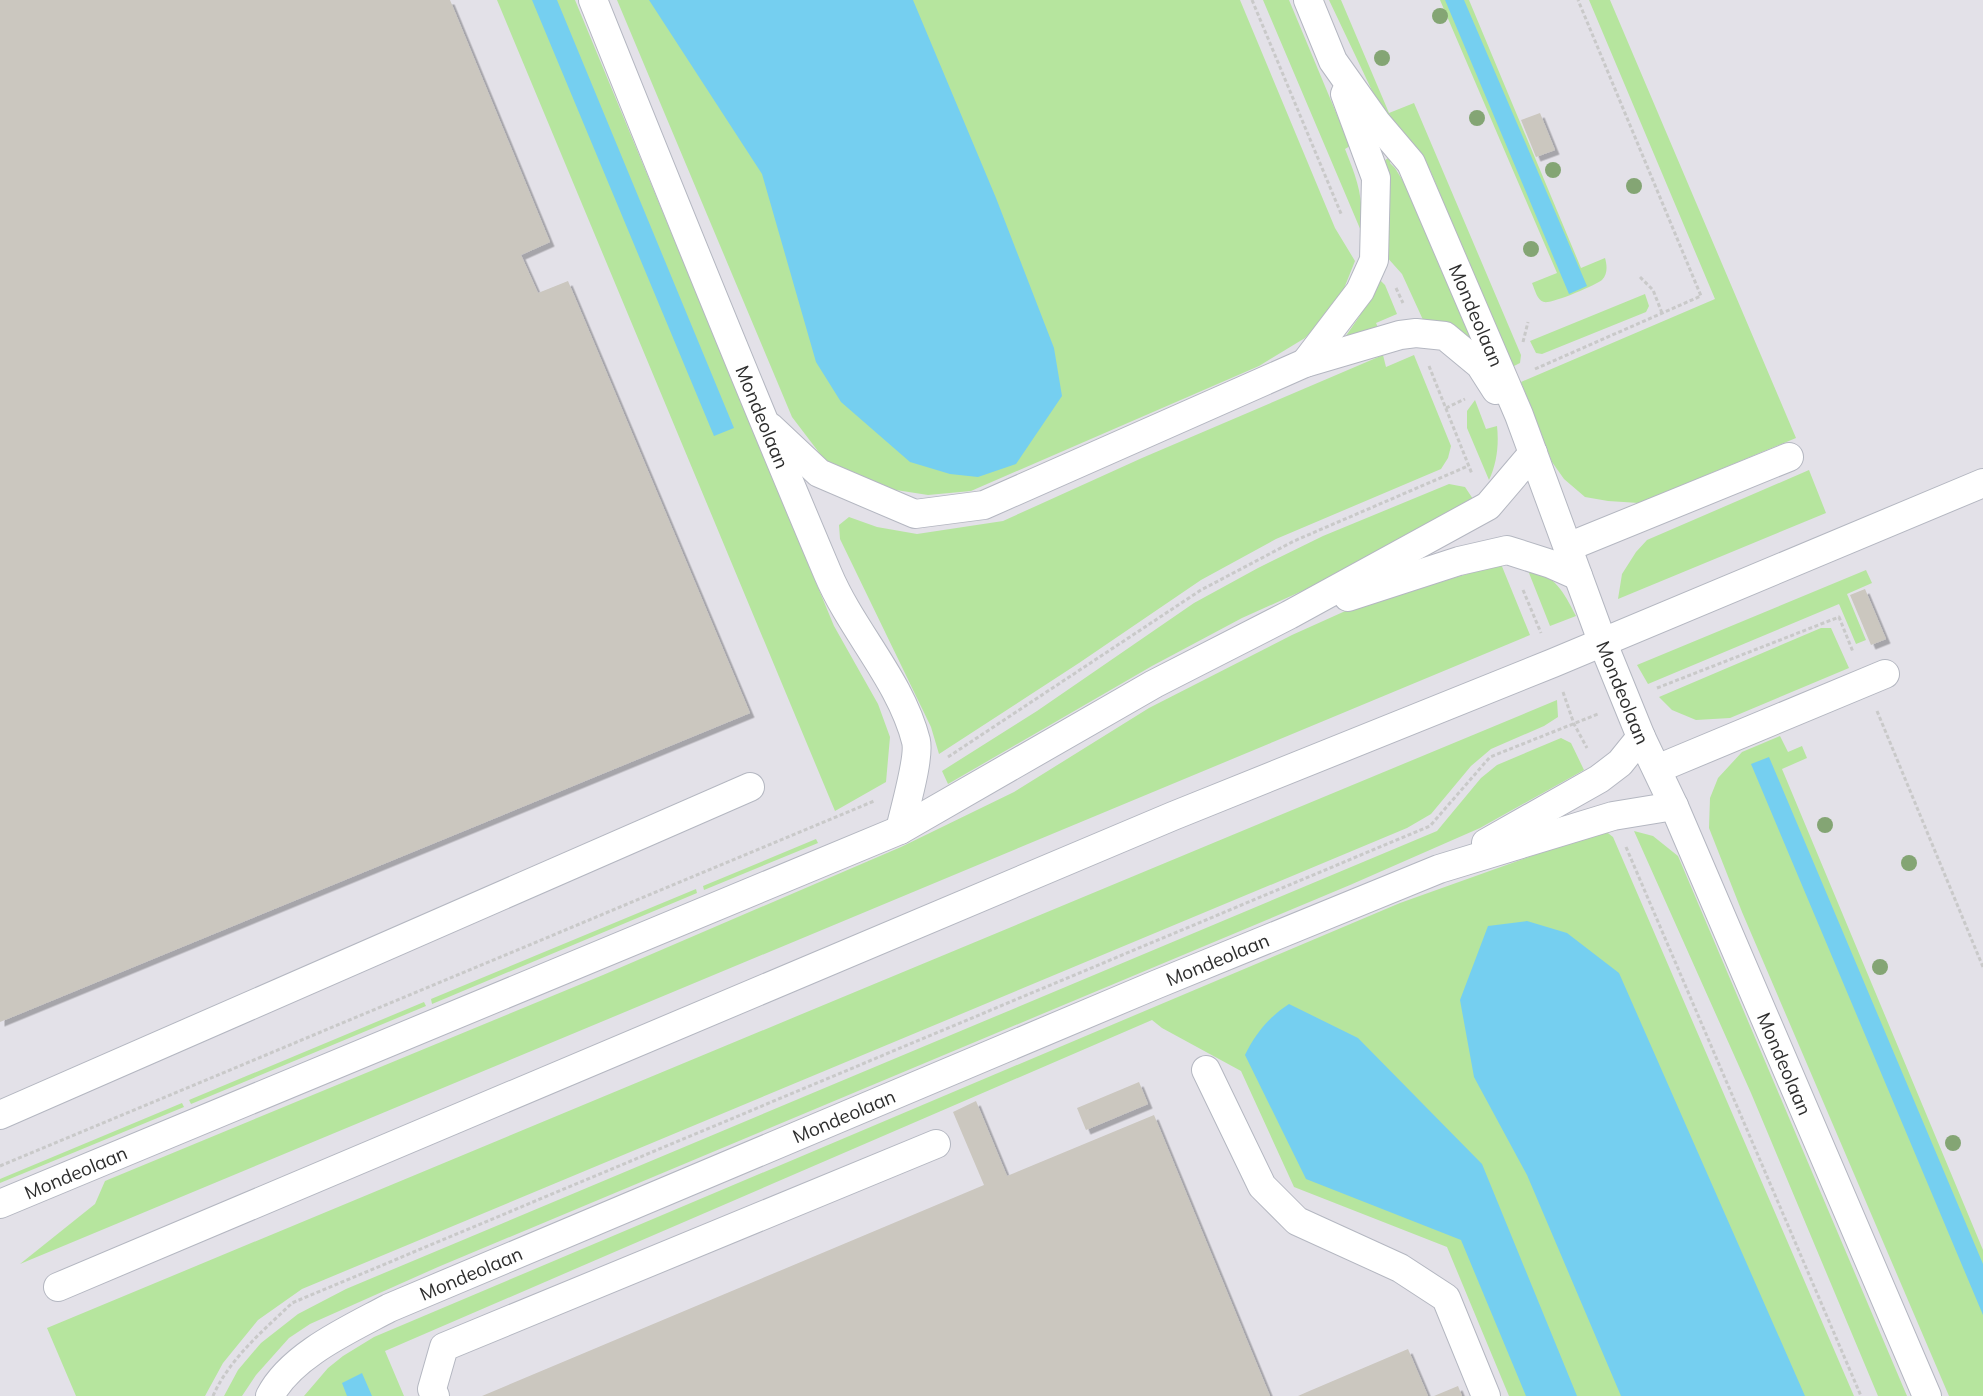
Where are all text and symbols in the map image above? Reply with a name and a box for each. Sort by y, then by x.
street label: Mondeolaan [1444,260,1509,370]
street label: Mondeolaan [730,362,794,472]
street label: Mondeolaan [1591,637,1655,748]
street label: Mondeolaan [1162,928,1273,991]
street label: Mondeolaan [1752,1009,1817,1119]
street label: Mondeolaan [789,1084,899,1148]
street label: Mondeolaan [21,1140,131,1205]
street label: Mondeolaan [416,1241,526,1306]

